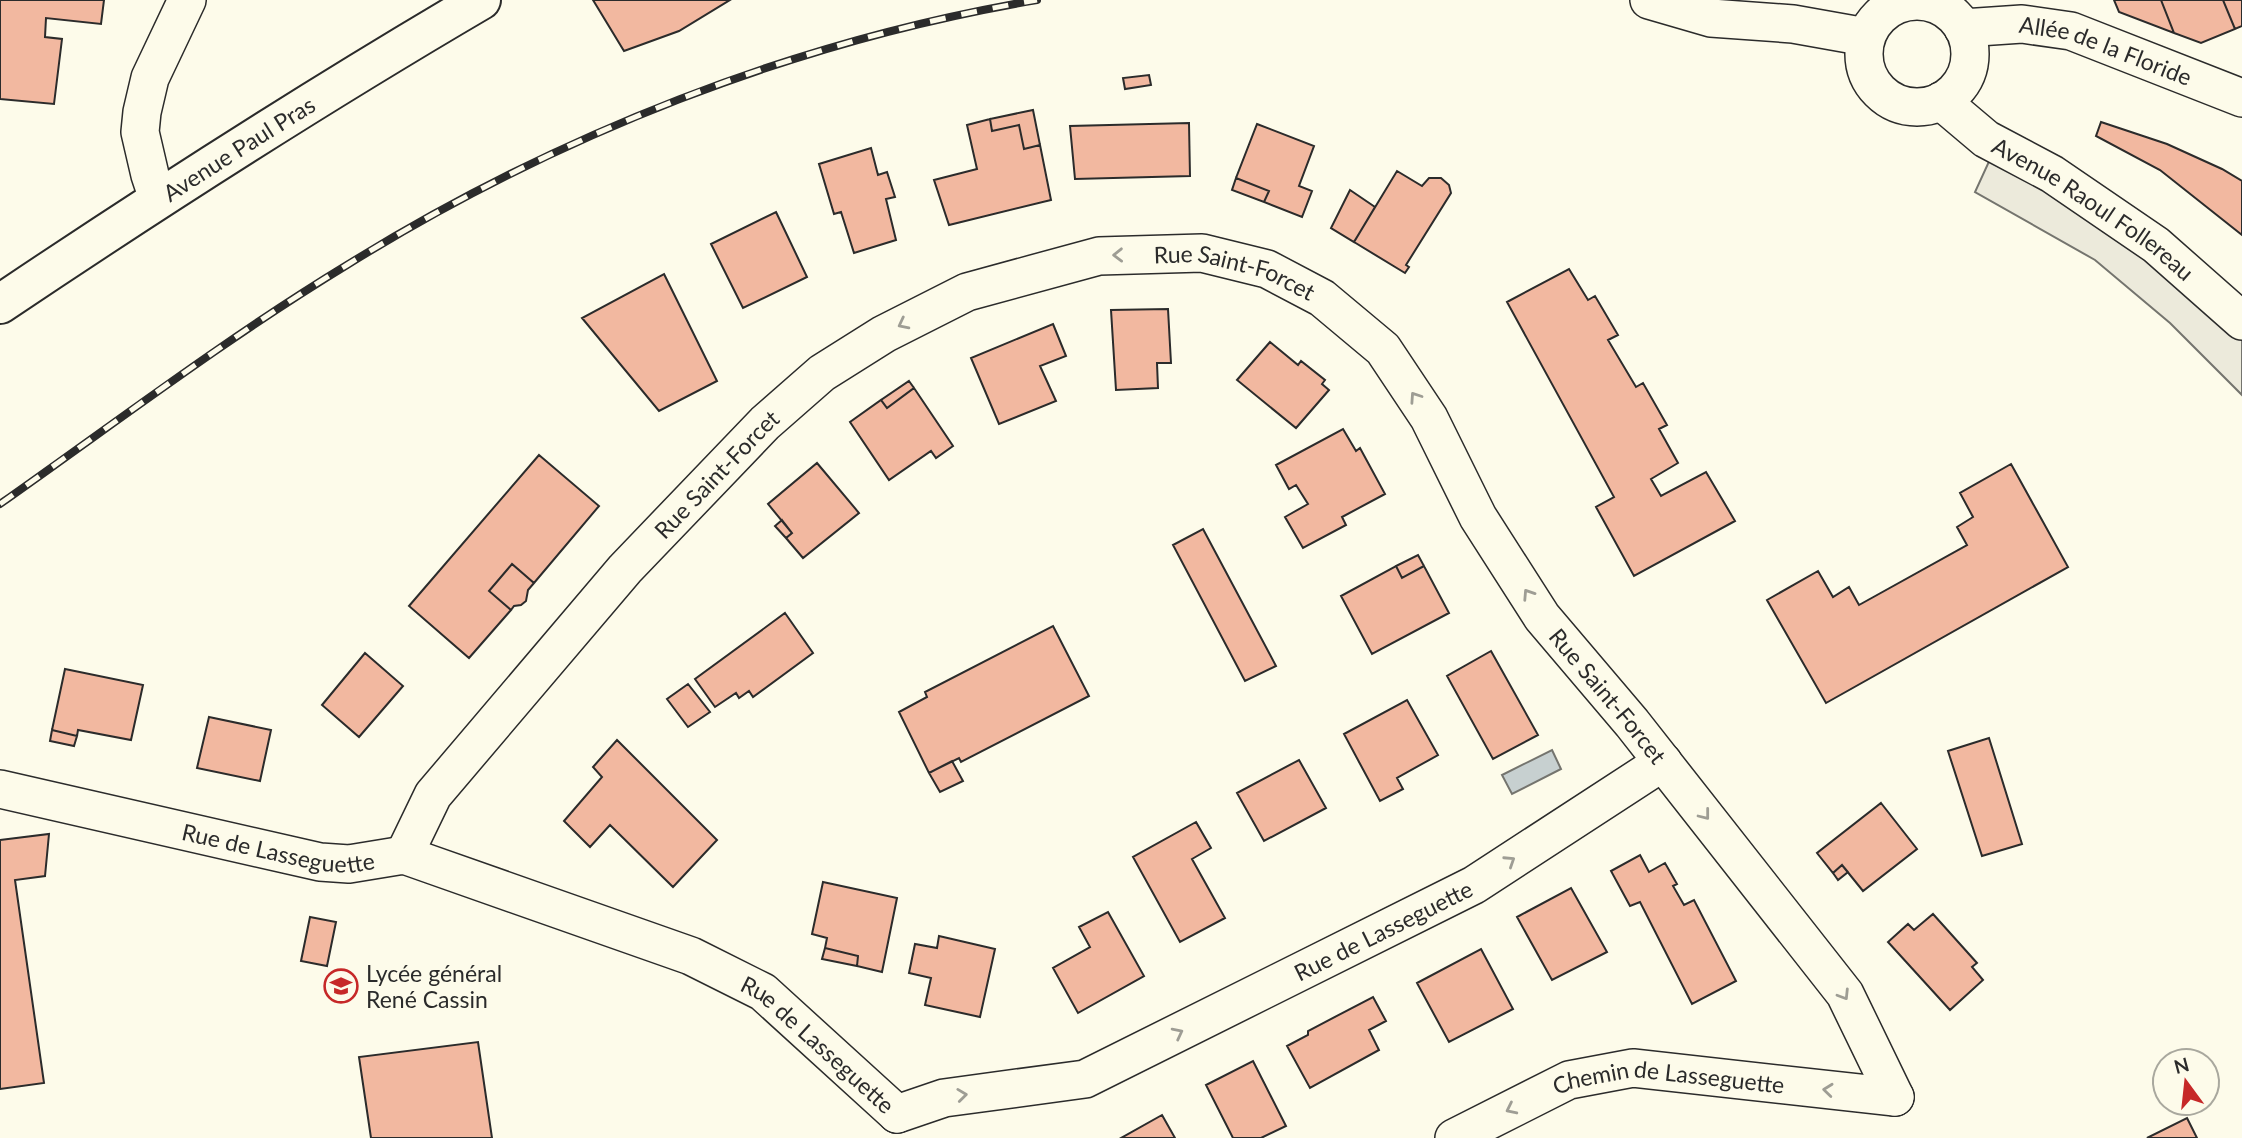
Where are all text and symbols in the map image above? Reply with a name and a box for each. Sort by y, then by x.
street label: Allée de la Floride [2018,10,2196,91]
street label: Avenue Paul Pras [158,90,320,207]
street label: Avenue Raoul Follereau [1988,131,2200,286]
street label: Rue Saint-Forcet [1153,239,1321,306]
one-way arrow [1112,248,1123,263]
one-way arrow [898,316,910,330]
one-way arrow [1411,392,1423,405]
street label: Rue Saint-Forcet [648,403,785,544]
one-way arrow [1523,589,1536,602]
street label: Rue Saint-Forcet [1544,622,1673,770]
one-way arrow [1696,808,1709,820]
street label: Rue de Lasseguette [179,817,377,878]
one-way arrow [1502,857,1515,870]
street label: Rue de Lasseguette [1289,874,1477,987]
place label: Lycée général René Cassin [366,959,502,1013]
school or university icon: Lycée général René Cassin [322,967,360,1005]
street label: Rue de Lasseguette [736,969,900,1119]
one-way arrow [1836,987,1849,1000]
one-way arrow [1171,1027,1183,1041]
north arrow [2151,1047,2221,1117]
text: N [2171,1052,2192,1078]
street label: Chemin de Lasseguette [1547,1054,1786,1100]
one-way arrow [1822,1082,1833,1097]
one-way arrow [956,1088,968,1103]
one-way arrow [1506,1100,1518,1114]

